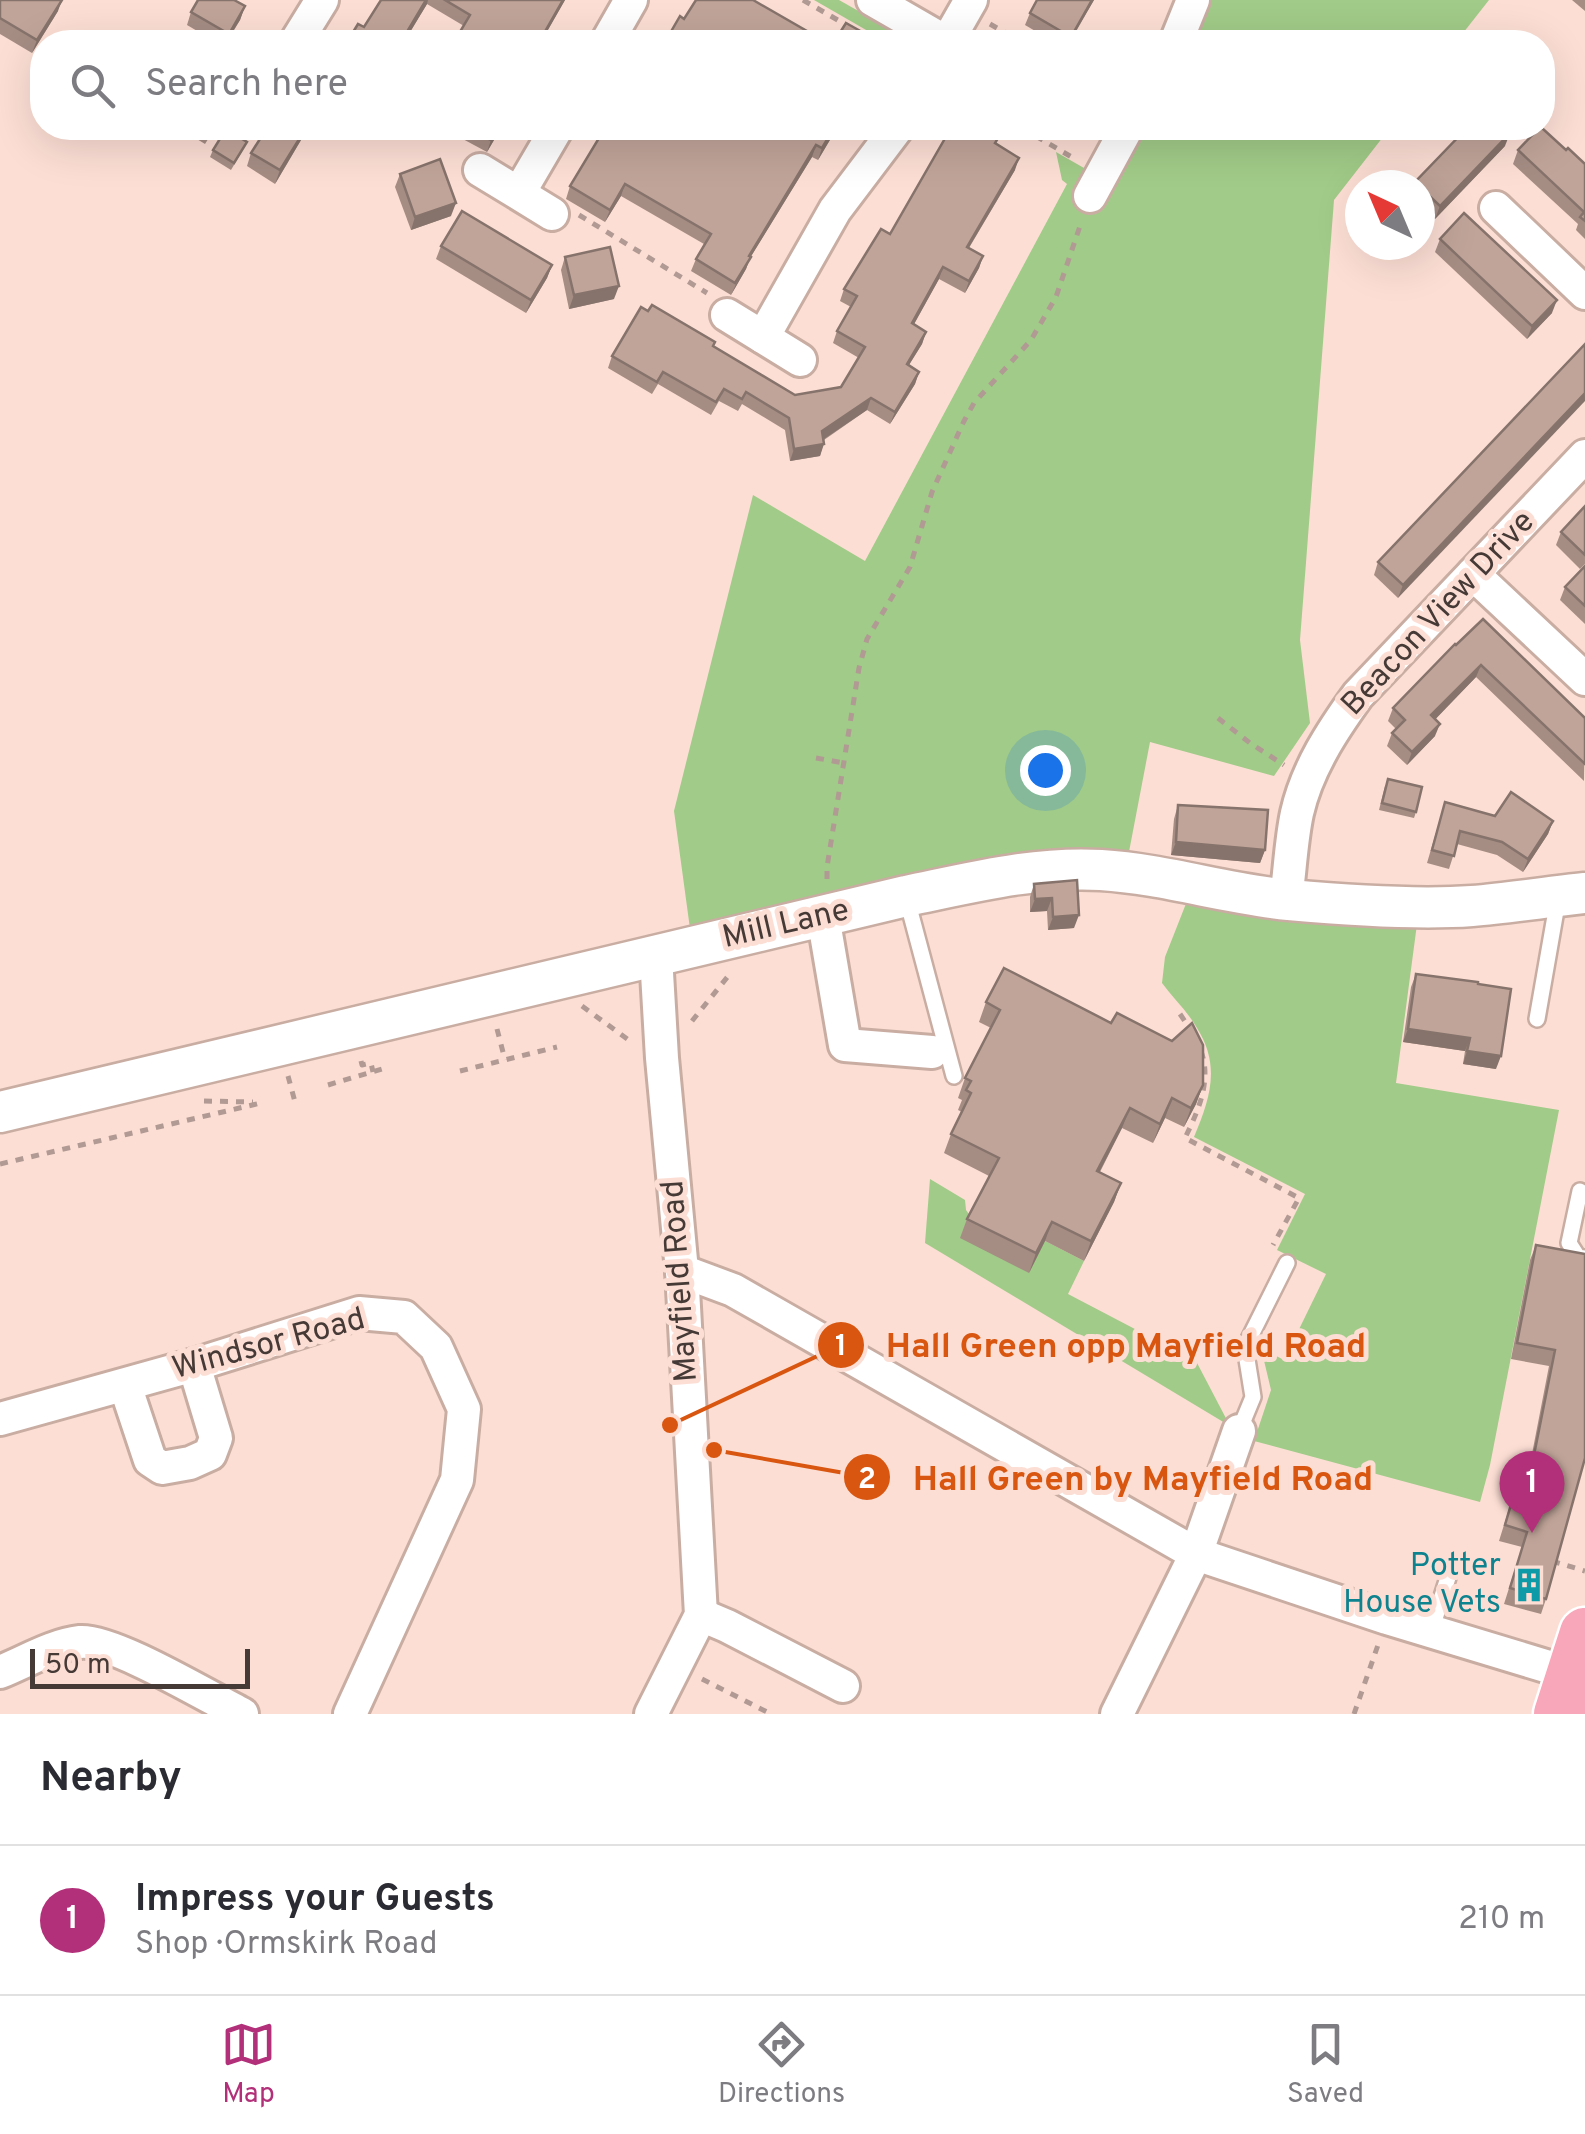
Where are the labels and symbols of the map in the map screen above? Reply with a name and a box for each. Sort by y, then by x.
north arrow [1345,170,1435,260]
street label: Beacon View Drive [1334,503,1544,725]
your location [1020,745,1071,796]
street label: Mill Lane [719,891,853,959]
street label: Mayfield Road [654,1179,708,1383]
street label: Windsor Road [168,1300,370,1390]
callout: Hall Green opp Mayfield Road [816,1312,1386,1377]
text: Hall Green opp Mayfield Road [886,1326,1366,1370]
text: 1 [835,1329,847,1366]
callout: Hall Green by Mayfield Road [842,1445,1393,1510]
pin: 1 [1500,1450,1564,1533]
text: Hall Green by Mayfield Road [913,1459,1373,1503]
text: 2 [858,1462,876,1499]
place label: Potter House Vets [1343,1547,1501,1624]
building icon: Potter House Vets [1510,1566,1548,1604]
scale bar [30,1644,250,1688]

